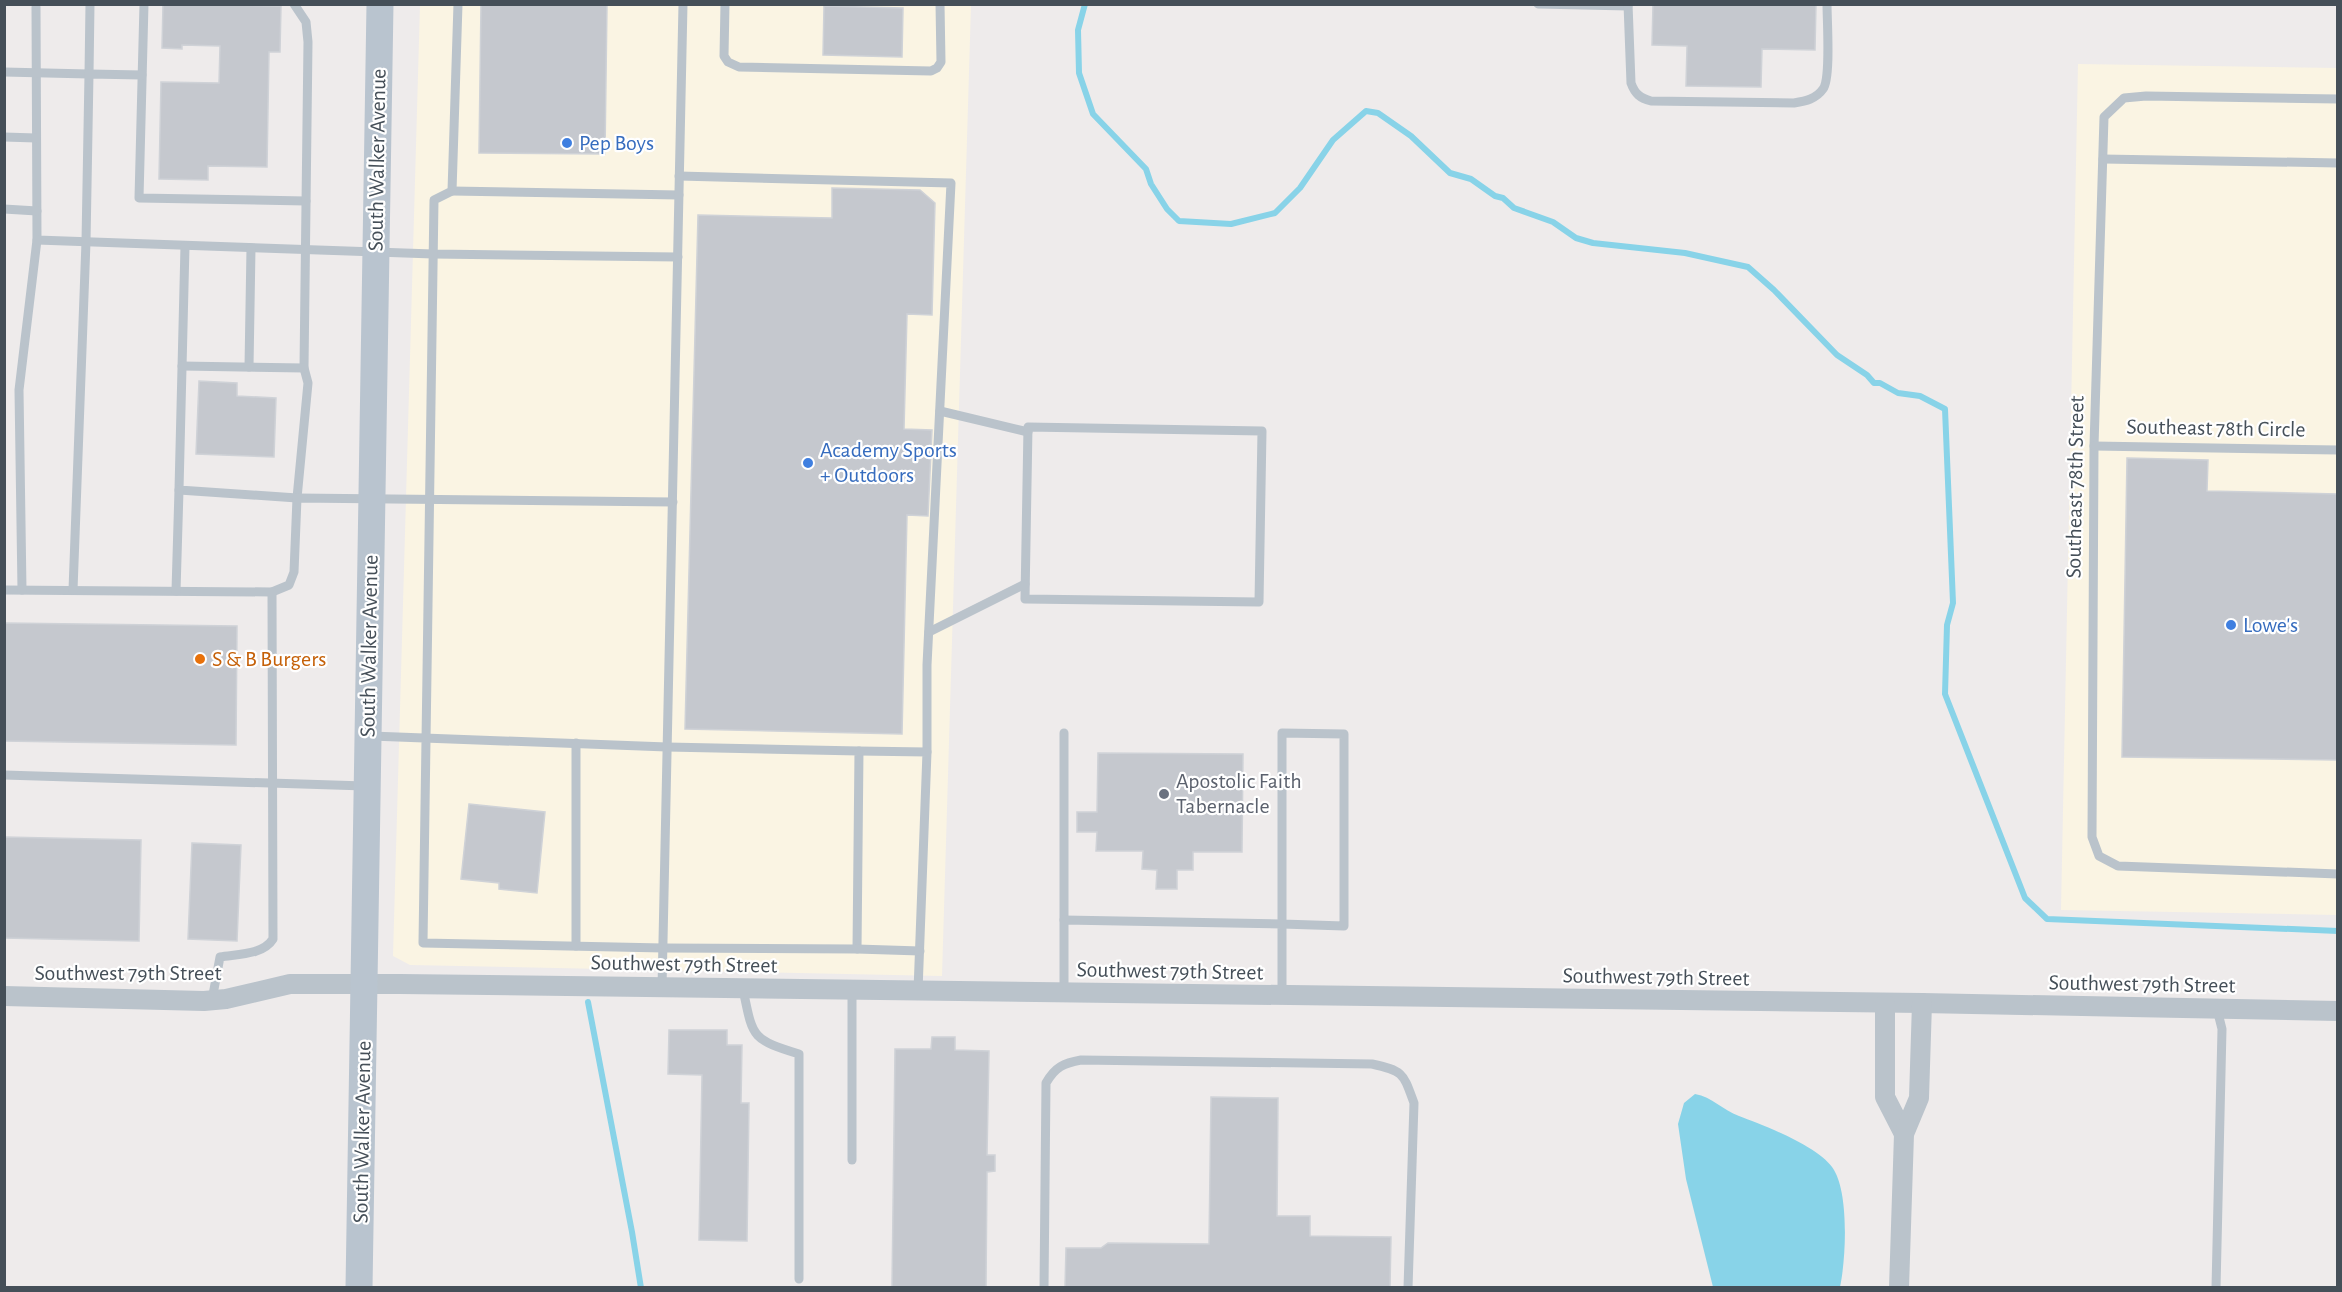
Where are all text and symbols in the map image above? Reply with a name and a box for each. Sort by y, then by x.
street label: South Walker Avenue [364,68,390,252]
place label: Pep Boys [579,132,654,154]
marker: Pep Boys [560,136,574,150]
street label: Southeast 78th Street [2062,395,2088,579]
street label: Southeast 78th Circle [2126,415,2306,441]
place label: Academy Sports + Outdoors [820,439,957,486]
marker: Academy Sports + Outdoors [801,456,815,470]
street label: South Walker Avenue [356,554,382,738]
place label: Lowe's [2243,614,2298,636]
marker: Lowe's [2224,618,2238,632]
place label: S & B Burgers [212,648,326,670]
marker: S & B Burgers [193,652,207,666]
place label: Apostolic Faith Tabernacle [1176,770,1302,817]
marker: Apostolic Faith Tabernacle [1157,787,1171,801]
street label: Southwest 79th Street [590,951,778,977]
street label: Southwest 79th Street [1076,958,1264,984]
street label: Southwest 79th Street [35,962,221,984]
street label: Southwest 79th Street [1562,964,1750,990]
street label: Southwest 79th Street [2048,971,2236,997]
street label: South Walker Avenue [349,1040,375,1224]

